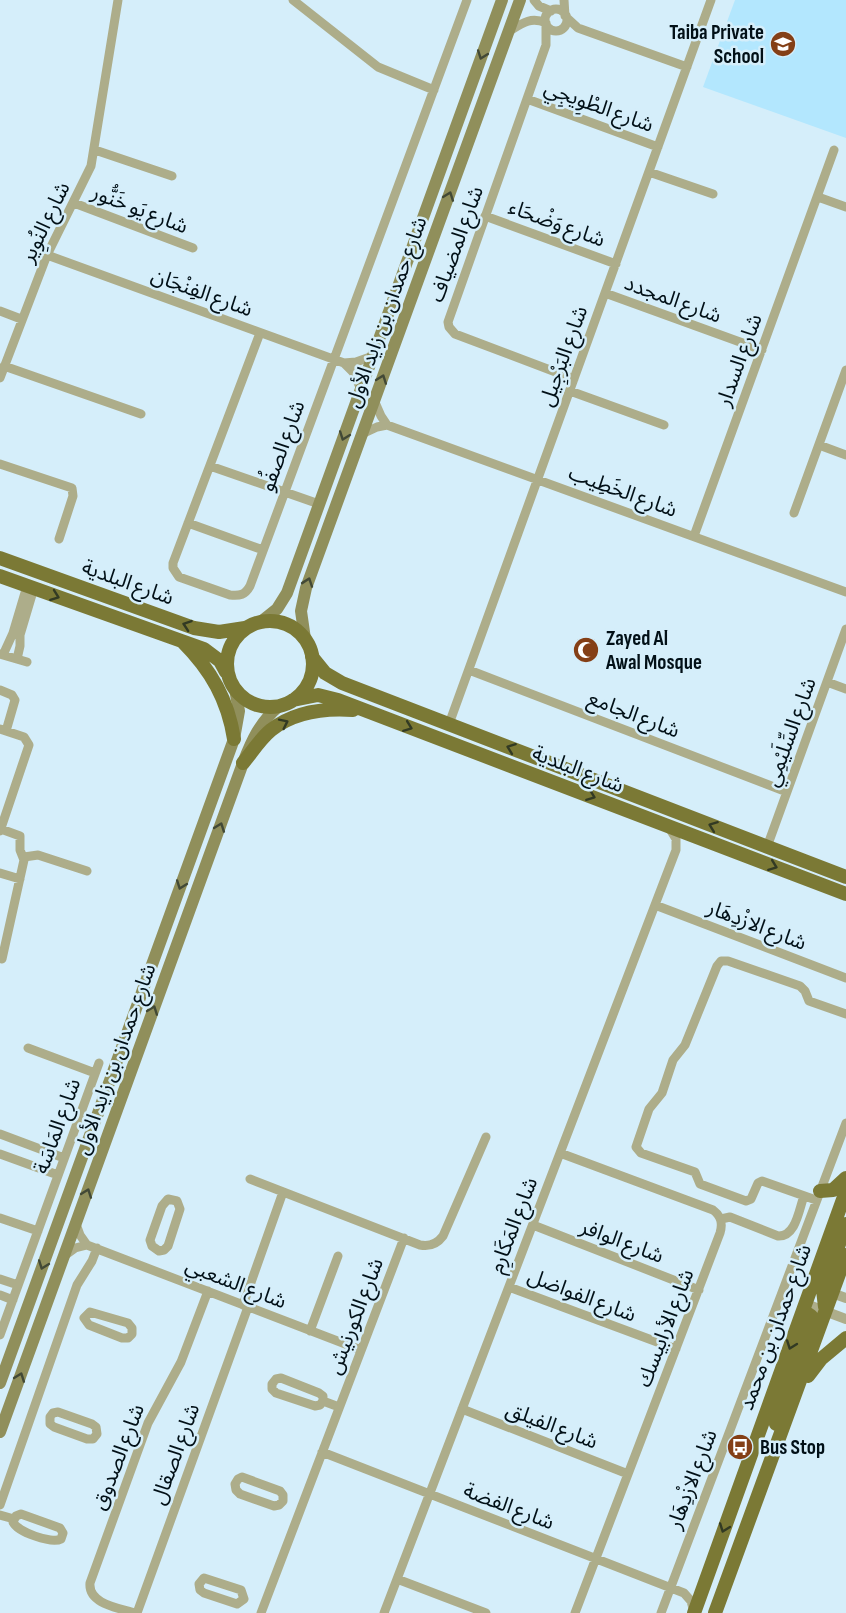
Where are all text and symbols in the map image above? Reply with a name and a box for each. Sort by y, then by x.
place label: Taiba Private School [669,20,764,69]
school or university icon: Taiba Private School [768,29,798,59]
one-way arrow [477,49,489,60]
street label: شارع الطْوِيجِي [540,75,657,141]
street label: شارع يَو خَنُّور [87,177,192,241]
street label: شارع النُوِير [15,178,78,269]
street label: شارع المضياف [424,183,491,306]
one-way arrow [442,191,454,202]
street label: شارع وَضْحَاء [505,194,609,254]
street label: شارع حمدان بن زايد الأول [340,213,434,412]
street label: شارع الفِنْجَان [147,263,256,324]
street label: شارع المجدد [620,270,725,330]
street label: شارع البَرْجِيل [534,303,595,410]
street label: شارع السدار [711,311,770,411]
one-way arrow [375,374,387,385]
street label: شارع الصفُو [253,397,312,496]
one-way arrow [338,430,351,441]
street label: شارع الخَطِيب [564,460,681,525]
street label: شارع البلدية [78,554,177,612]
one-way arrow [301,577,314,588]
one-way arrow [49,588,60,601]
one-way arrow [183,620,193,632]
place label: Zayed Al Awal Mosque [605,626,702,675]
mosque icon: Zayed Al Awal Mosque [571,635,601,665]
street label: شارع السِّلَيْمِي [757,673,824,791]
street label: شارع الجامع [584,686,683,745]
one-way arrow [278,718,289,730]
one-way arrow [403,719,413,732]
street label: شارع البلدية [528,741,627,800]
one-way arrow [507,743,517,756]
one-way arrow [585,789,595,802]
one-way arrow [708,821,719,833]
one-way arrow [213,822,226,833]
one-way arrow [767,859,778,871]
one-way arrow [175,879,188,890]
street label: شارع الازْدِهَار [702,895,810,958]
street label: شارع حمدان بن زايد الأول [69,960,163,1159]
one-way arrow [146,1005,159,1016]
street label: شارع المَاسَة [29,1075,88,1178]
street label: شارع المَكَارِم [484,1174,546,1278]
one-way arrow [79,1189,92,1199]
street label: شارع الوافر [575,1214,667,1271]
street label: شارع حمدان بن محمد [734,1241,819,1414]
street label: شارع الشعبي [181,1253,290,1317]
street label: شارع الكورنيش [322,1255,391,1379]
one-way arrow [37,1260,50,1270]
street label: شارع الفواضل [523,1263,640,1329]
street label: شارع الأرابيسك [632,1266,701,1391]
one-way arrow [785,1339,798,1350]
one-way arrow [13,1372,25,1383]
street label: شارع الفيلق [502,1397,601,1456]
street label: شارع الصقال [146,1400,207,1509]
street label: شارع الصدوق [87,1401,152,1514]
street label: شارع الازْدِهَار [662,1426,725,1534]
bus stop icon: Bus Stop [725,1432,755,1462]
place label: Bus Stop [760,1435,825,1460]
street label: شارع الفضة [459,1478,558,1537]
one-way arrow [719,1523,732,1533]

